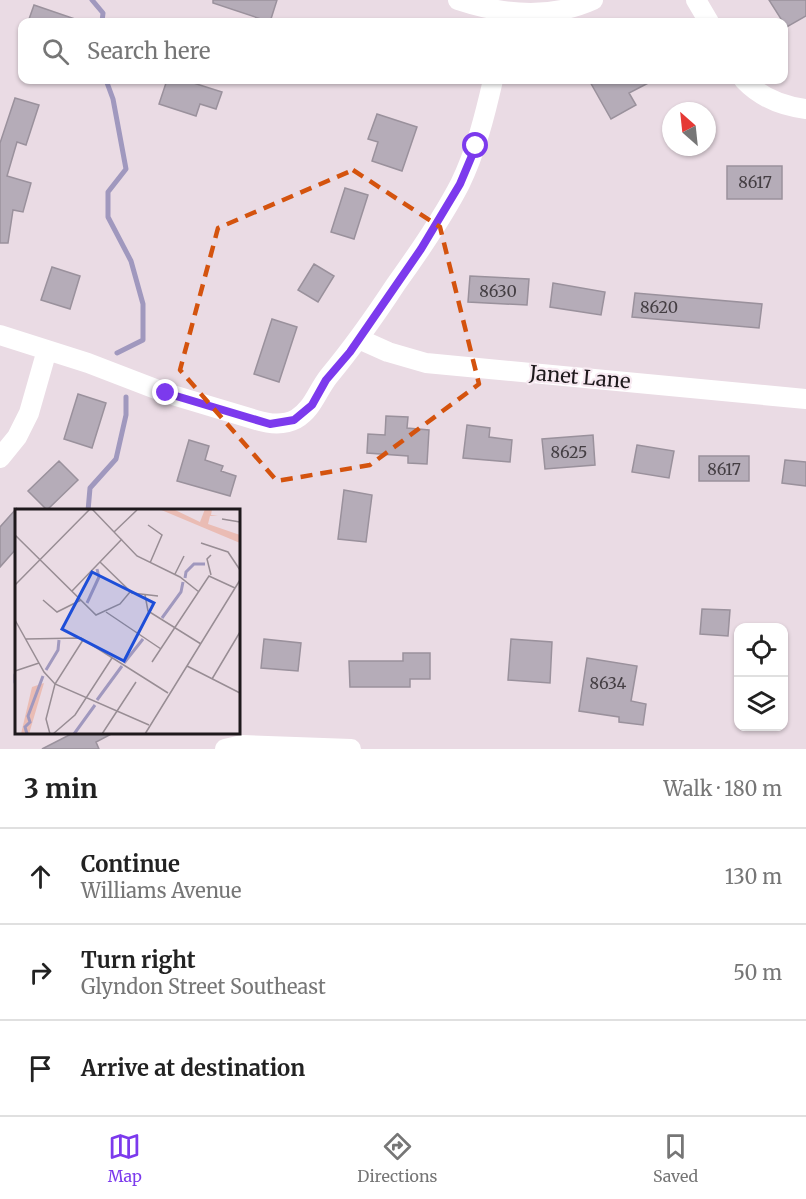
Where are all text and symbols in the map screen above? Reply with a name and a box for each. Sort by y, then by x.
search box [18,18,788,84]
icon: search [39,35,72,68]
text: Search here [87,37,210,65]
north arrow [662,102,716,156]
route start [462,132,488,158]
house number: 8617 [738,172,772,192]
house number: 8630 [479,281,517,301]
house number: 8620 [640,297,678,317]
street label: Janet Lane [528,360,632,393]
route end [152,379,178,405]
house number: 8625 [551,442,587,462]
house number: 8617 [707,459,741,479]
inset map [15,509,240,734]
map controls [734,623,788,731]
button: locate [734,623,788,677]
house number: 8634 [590,673,627,693]
button: layers [734,677,788,731]
text: 3 min [24,772,98,805]
text: Walk · 180 m [664,776,782,801]
text: Continue [81,850,180,878]
icon: ahead [24,860,57,893]
text: 130 m [725,864,782,889]
text: Williams Avenue [81,878,241,903]
text: Turn right [81,946,195,974]
icon: right [24,956,57,989]
text: 50 m [733,960,782,985]
text: Glyndon Street Southeast [81,974,326,999]
icon: arrive [24,1052,57,1085]
text: Arrive at destination [81,1054,305,1082]
tab: Map [108,1130,142,1186]
tab: Directions [357,1130,437,1186]
tab: Saved [653,1130,698,1186]

